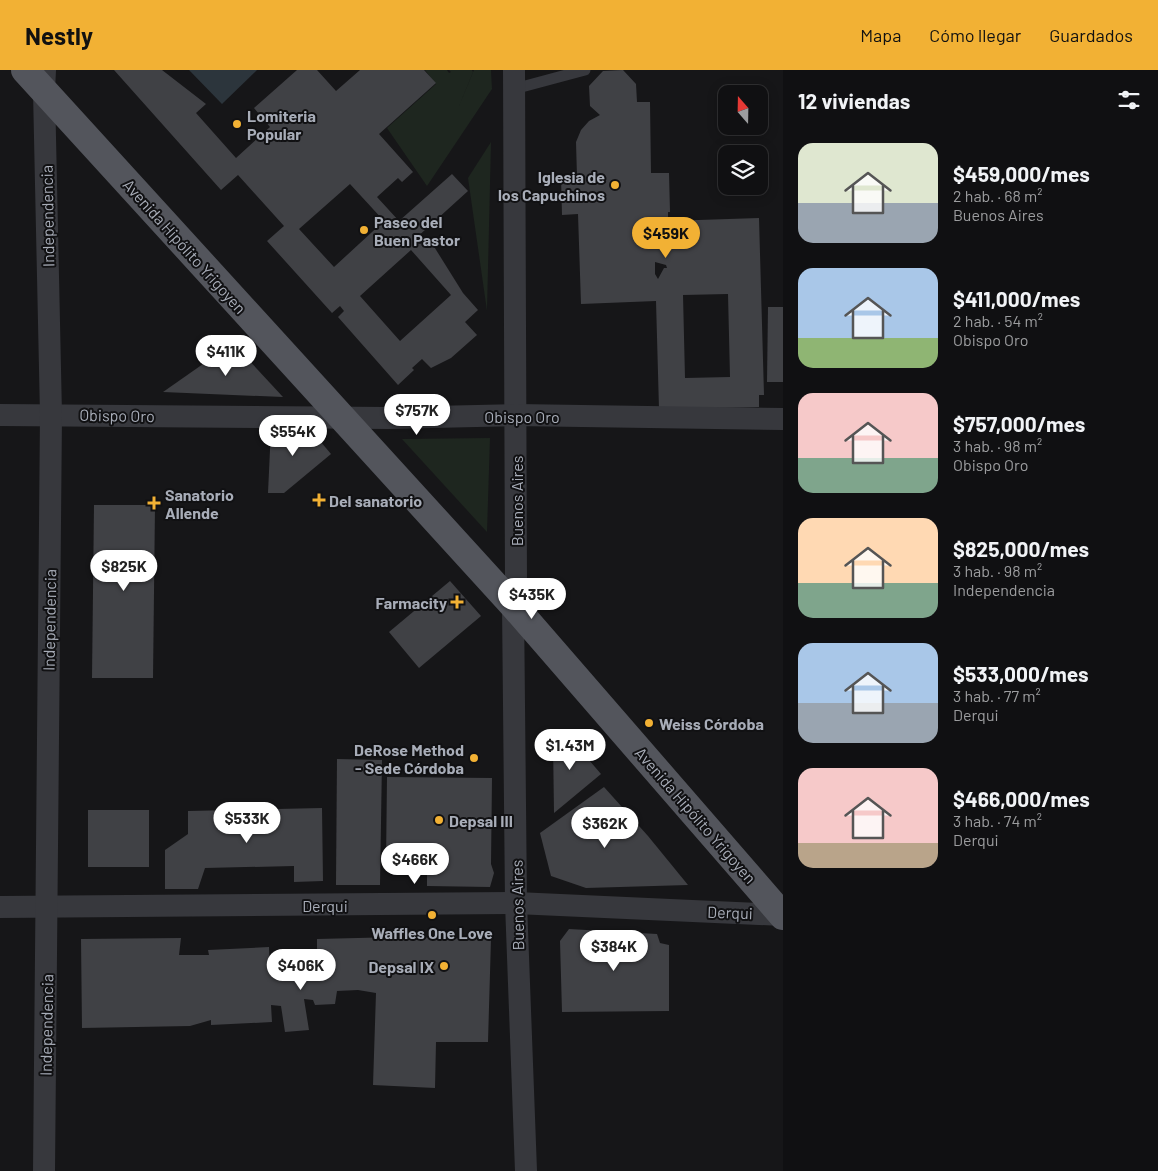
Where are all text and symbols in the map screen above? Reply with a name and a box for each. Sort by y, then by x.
text: Nestly [25,21,93,50]
text: Mapa [860,24,901,46]
text: Cómo llegar [929,24,1021,46]
text: Guardados [1049,24,1133,46]
north arrow [718,85,768,135]
map controls [718,85,768,195]
icon: filters [1115,86,1143,114]
text: 12 viviendas [798,88,910,113]
place label: Lomiteria Popular [247,106,316,143]
marker: Lomiteria Popular [231,118,243,130]
button: layers [718,145,768,195]
text: $459,000/mes [953,161,1090,186]
icon: home [838,163,898,223]
street label: Independencia [37,165,57,267]
place label: Iglesia de los Capuchinos [498,167,605,204]
street label: Avenida Hipólito Yrigoyen [120,175,250,317]
marker: Iglesia de los Capuchinos [609,179,621,191]
text: 2 hab. · 68 m² [953,186,1042,205]
text: Buenos Aires [953,205,1044,224]
place label: Paseo del Buen Pastor [374,212,460,249]
pin: $459K [631,216,701,259]
text: $459K [643,223,689,242]
marker: Paseo del Buen Pastor [358,224,370,236]
text: $411,000/mes [953,286,1080,311]
icon: home [838,288,898,348]
text: 2 hab. · 54 m² [953,311,1043,330]
text: Obispo Oro [953,330,1029,349]
pin: $411K [191,334,261,377]
text: $411K [207,341,245,360]
pin: $757K [382,394,452,436]
text: $757K [395,400,439,419]
street label: Obispo Oro [79,405,155,425]
street label: Obispo Oro [484,407,560,426]
text: $757,000/mes [953,411,1085,436]
icon: home [838,413,898,473]
pin: $554K [258,414,328,457]
text: $554K [270,421,316,440]
text: 3 hab. · 98 m² [953,436,1042,455]
text: Obispo Oro [953,455,1029,474]
street label: Buenos Aires [507,456,526,546]
place label: Sanatorio Allende [165,485,234,522]
place label: Del sanatorio [329,491,422,510]
marker: Del sanatorio [313,494,325,506]
marker: Sanatorio Allende [147,496,161,510]
text: $825,000/mes [953,536,1089,561]
icon: home [838,538,898,598]
pin: $825K [89,550,159,592]
text: $825K [101,556,147,575]
text: 3 hab. · 98 m² [953,561,1042,580]
street label: Independencia [39,569,59,671]
pin: $435K [497,578,567,620]
text: Independencia [953,580,1055,599]
text: $435K [509,584,555,603]
place label: Farmacity [376,593,447,612]
marker: Farmacity [451,596,463,608]
text: $533,000/mes [953,661,1089,686]
icon: home [838,663,898,723]
text: 3 hab. · 77 m² [953,686,1041,705]
text: Derqui [953,705,999,724]
place label: Weiss Córdoba [659,714,764,733]
marker: Weiss Córdoba [643,717,655,729]
pin: $1.43M [529,728,611,771]
text: $1.43M [546,735,594,754]
place label: DeRose Method - Sede Córdoba [354,740,464,777]
street label: Avenida Hipólito Yrigoyen [632,743,760,887]
marker: DeRose Method - Sede Córdoba [468,752,480,764]
text: $466,000/mes [953,786,1090,811]
icon: home [838,788,898,848]
pin: $533K [212,802,282,844]
pin: $362K [570,806,640,849]
text: $533K [224,808,270,827]
place label: Depsal III [449,811,513,830]
text: 3 hab. · 74 m² [953,811,1042,830]
text: $362K [582,813,628,832]
marker: Depsal III [433,814,445,826]
text: Derqui [953,830,999,849]
pin: $466K [380,842,450,885]
text: $466K [392,849,438,868]
street label: Buenos Aires [507,860,527,950]
street label: Derqui [302,896,348,915]
street label: Derqui [707,902,753,922]
marker: Waffles One Love [426,909,438,921]
place label: Waffles One Love [371,923,493,942]
pin: $384K [579,930,649,972]
text: $384K [591,936,637,955]
pin: $406K [266,948,336,991]
text: $406K [278,955,324,974]
place label: Depsal IX [368,957,434,976]
marker: Depsal IX [438,960,450,972]
street label: Independencia [36,974,56,1076]

